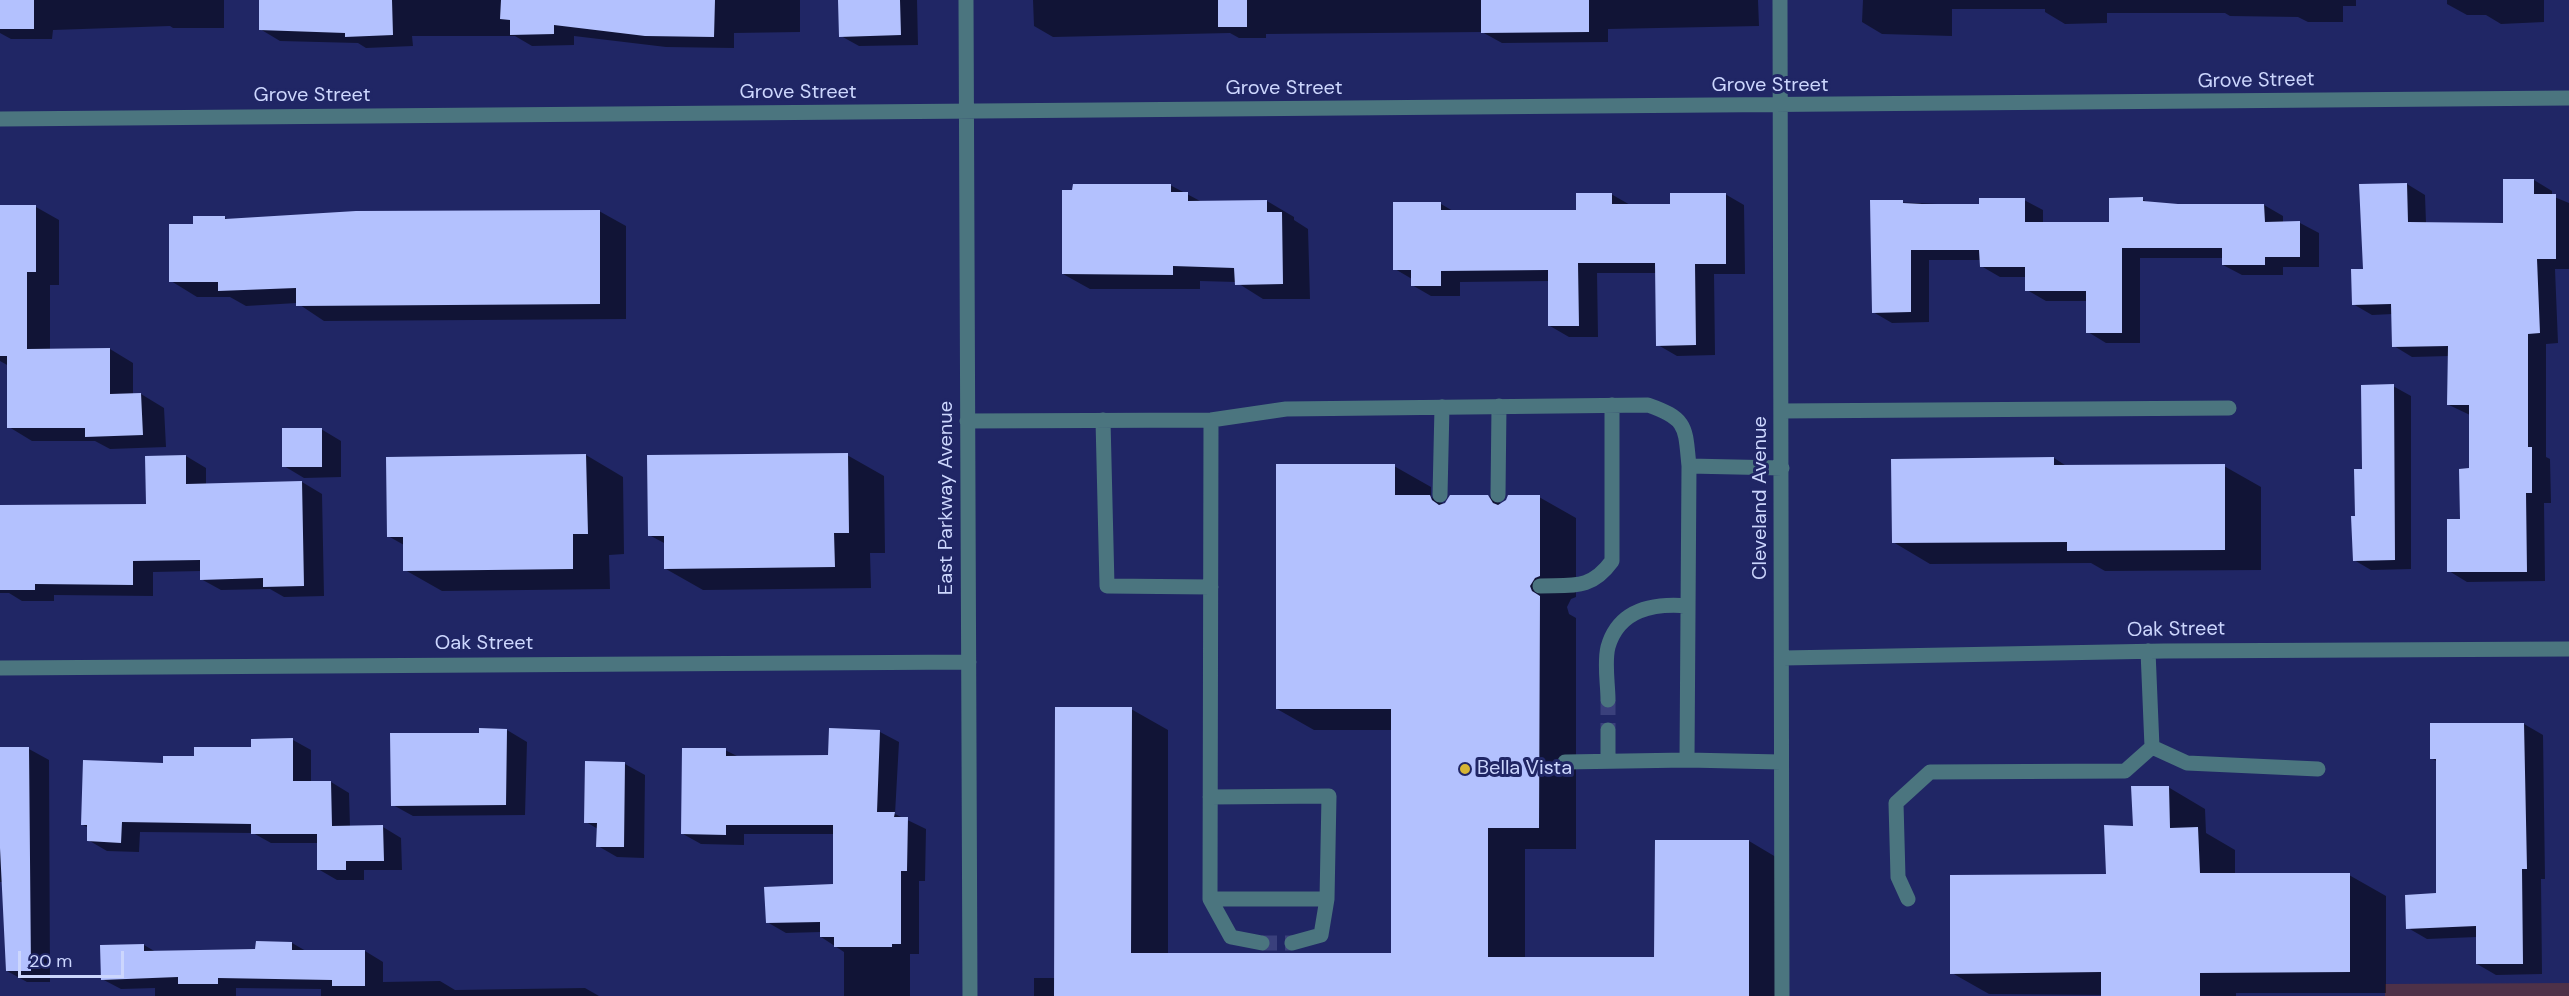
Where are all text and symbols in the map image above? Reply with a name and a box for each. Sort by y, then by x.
street label: Grove Street [2197,68,2315,94]
street label: Grove Street [1712,74,1828,98]
street label: Grove Street [1226,77,1342,101]
street label: Grove Street [740,81,856,105]
street label: Grove Street [254,84,370,108]
street label: East Parkway Avenue [935,401,959,595]
street label: Cleveland Avenue [1749,416,1773,580]
street label: Oak Street [2127,617,2225,643]
street label: Oak Street [435,632,533,656]
place label: Bella Vista [1477,757,1572,781]
marker: Bella Vista [1458,762,1472,776]
scale bar [21,939,128,977]
text: 20 m [29,949,72,973]

